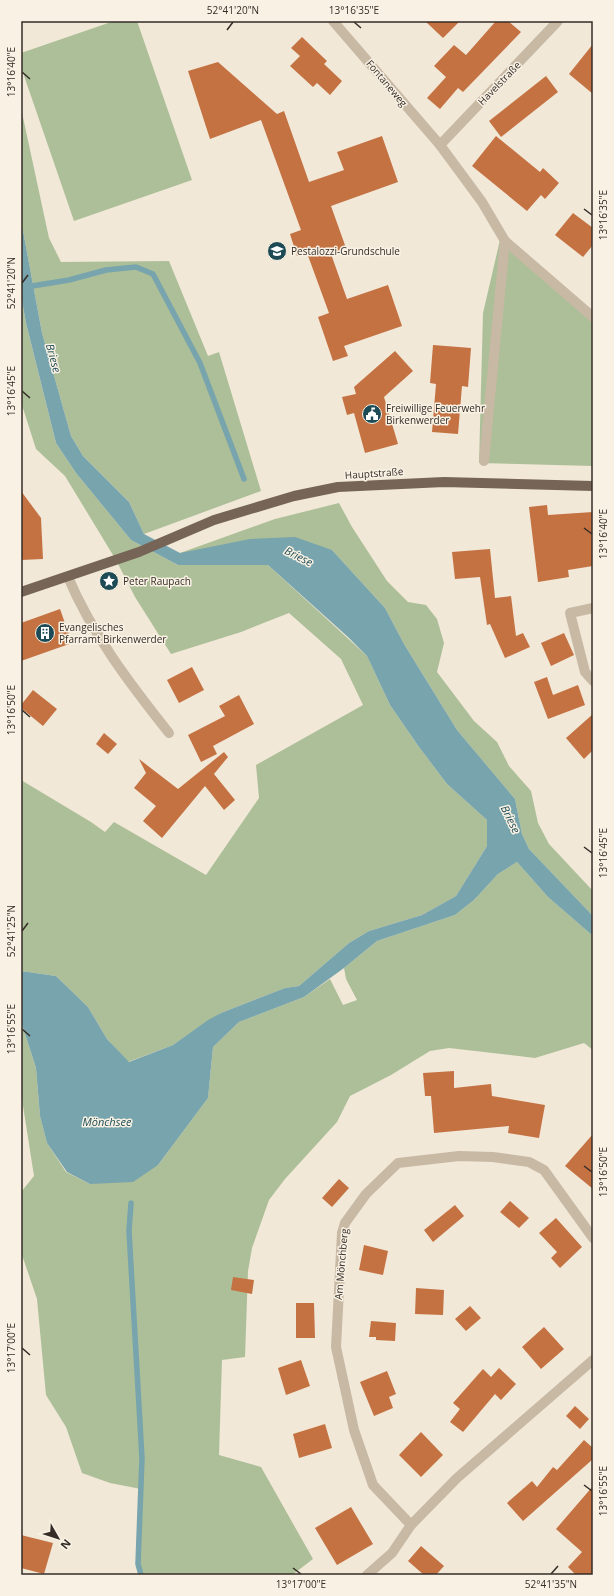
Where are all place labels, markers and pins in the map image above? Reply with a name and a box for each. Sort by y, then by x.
school or university icon: Pestalozzi-Grundschule [266,240,288,262]
place label: Pestalozzi-Grundschule [291,244,400,258]
place label: Freiwillige Feuerwehr Birkenwerder [386,401,485,427]
public building icon: Freiwillige Feuerwehr Birkenwerder [361,403,383,425]
place icon: Peter Raupach [98,570,120,592]
place label: Peter Raupach [123,574,191,588]
place label: Evangelisches Pfarramt Birkenwerder [59,620,166,646]
building icon: Evangelisches Pfarramt Birkenwerder [34,622,56,644]

